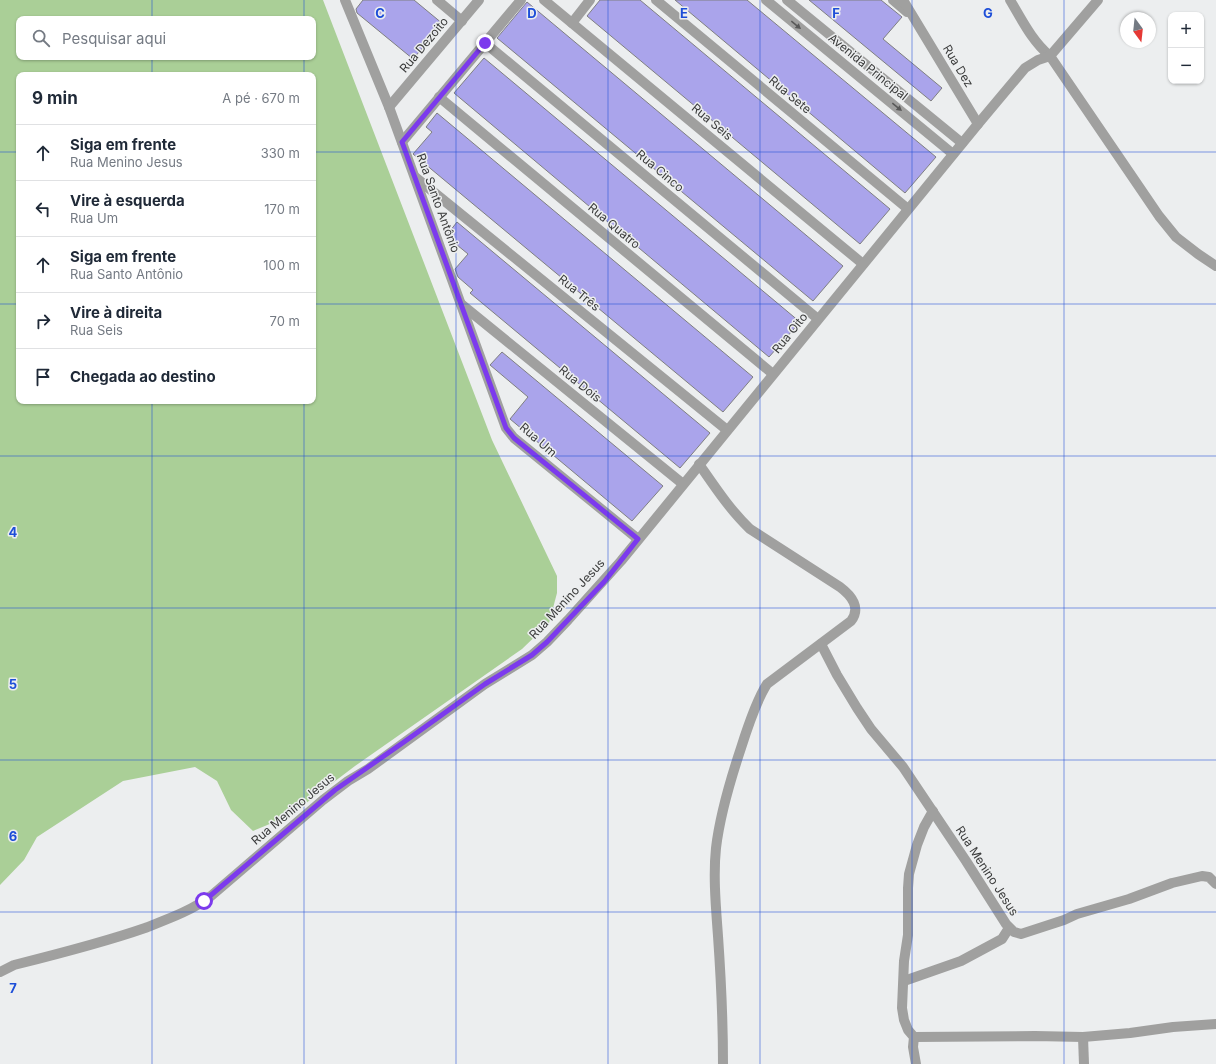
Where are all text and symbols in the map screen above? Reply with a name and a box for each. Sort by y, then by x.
text: C [375,5,385,21]
text: D [527,5,537,21]
text: E [680,5,688,21]
text: F [832,5,840,21]
text: G [983,5,993,21]
north arrow [1120,12,1156,48]
map controls [1168,12,1204,84]
button: + [1168,12,1204,48]
street label: Rua Dezoito [396,14,451,76]
search box [16,16,316,60]
one-way arrow [791,20,802,29]
icon: search [30,27,52,49]
text: Pesquisar aqui [62,29,166,48]
street label: Avenida Principal [826,30,911,103]
route end [476,34,494,52]
street label: Rua Dez [940,42,977,90]
button: − [1168,48,1204,84]
street label: Rua Sete [766,73,814,117]
text: 9 min [32,88,78,108]
text: A pé · 670 m [222,90,300,106]
street label: Rua Seis [689,100,736,143]
one-way arrow [891,103,902,112]
text: Siga em frente [70,135,176,154]
icon: ahead [32,142,54,164]
text: 330 m [261,145,300,161]
street label: Rua Cinco [633,146,687,195]
street label: Rua Santo Antônio [414,151,463,254]
text: Rua Menino Jesus [70,154,183,170]
text: Vire à esquerda [70,191,185,210]
icon: left [32,198,54,220]
street label: Rua Quatro [585,199,643,252]
text: 170 m [264,201,300,217]
text: Rua Um [70,210,118,226]
text: Siga em frente [70,247,176,266]
icon: ahead [32,254,54,276]
text: 100 m [263,257,300,273]
text: Rua Santo Antônio [70,266,183,282]
street label: Rua Três [555,271,603,314]
text: Vire à direita [70,303,162,322]
street label: Rua Oito [769,309,811,356]
icon: right [32,310,54,332]
text: 70 m [270,313,300,329]
text: Rua Seis [70,322,123,338]
street label: Rua Dois [556,362,604,405]
icon: arrive [32,366,54,388]
text: Chegada ao destino [70,367,216,386]
street label: Rua Um [517,419,560,460]
text: 4 [9,524,18,540]
street label: Rua Menino Jesus [526,555,608,642]
text: 5 [9,676,17,692]
street label: Rua Menino Jesus [248,769,337,848]
street label: Rua Menino Jesus [953,823,1022,918]
text: 6 [9,828,17,844]
route start [195,892,213,910]
text: 7 [9,980,17,996]

